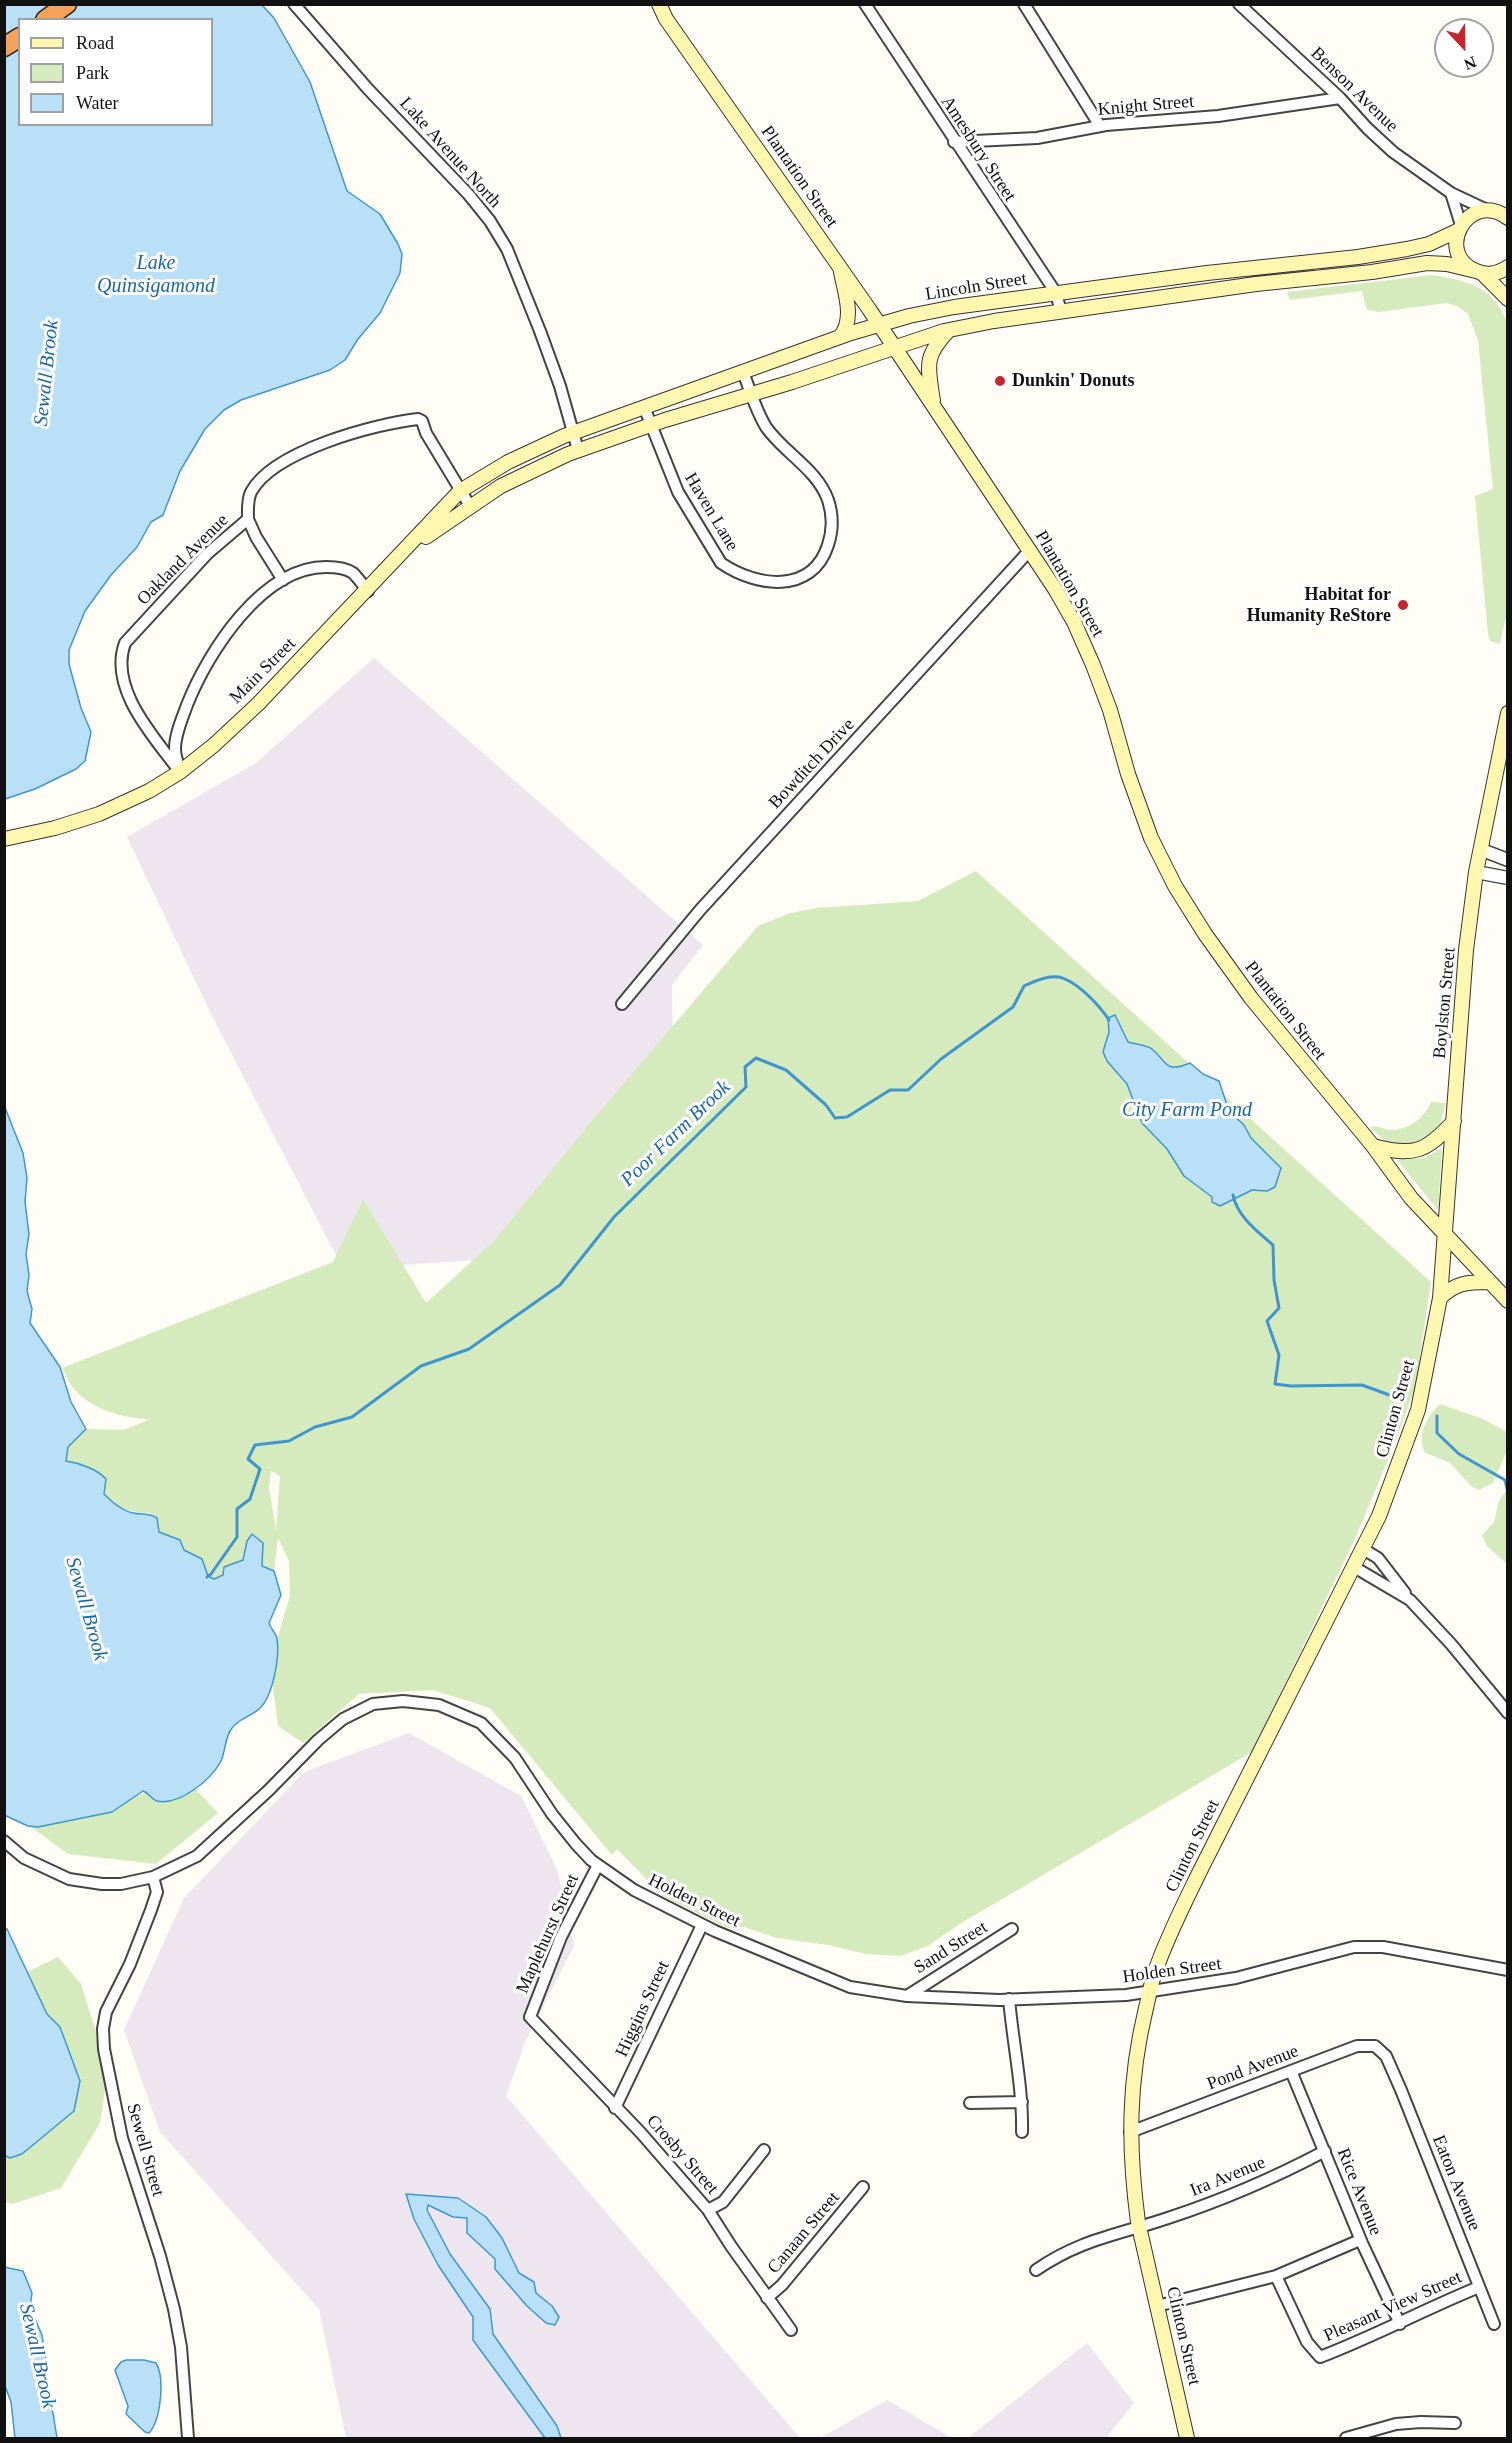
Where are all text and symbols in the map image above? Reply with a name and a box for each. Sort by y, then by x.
legend [18,18,213,126]
north arrow [1434,18,1494,78]
text: Road [76,33,114,53]
street label: Benson Avenue [1306,43,1402,137]
text: N [1462,53,1479,73]
text: Park [76,63,109,83]
street label: Knight Street [1097,91,1195,121]
street label: Amesbury Street [936,92,1020,206]
text: Water [76,93,119,113]
street label: Lake Avenue North [395,93,505,213]
street label: Plantation Street [756,122,842,232]
water label: Lake Quinsigamond [97,252,215,299]
street label: Lincoln Street [924,268,1028,306]
water label: Sewall Brook [30,319,64,427]
place label: Dunkin' Donuts [1012,370,1135,392]
marker: Dunkin' Donuts [993,374,1007,388]
street label: Haven Lane [679,469,743,555]
street label: Oakland Avenue [133,510,233,610]
street label: Plantation Street [1030,527,1108,641]
place label: Habitat for Humanity ReStore [1247,584,1391,626]
marker: Habitat for Humanity ReStore [1396,598,1410,612]
street label: Main Street [225,633,301,709]
street label: Bowditch Drive [765,714,859,814]
street label: Boylston Street [1429,947,1461,1059]
street label: Plantation Street [1240,957,1330,1065]
water label: Poor Farm Brook [616,1076,736,1192]
water label: City Farm Pond [1122,1099,1252,1123]
street label: Clinton Street [1372,1358,1420,1460]
water label: Sewall Brook [60,1555,112,1663]
street label: Clinton Street [1161,1796,1225,1896]
street label: Holden Street [645,1869,743,1933]
street label: Maplehurst Street [512,1871,584,1997]
street label: Sand Street [910,1917,992,1979]
street label: Holden Street [1121,1953,1223,1989]
street label: Higgins Street [611,1958,675,2060]
street label: Pond Avenue [1204,2041,1302,2095]
street label: Sewell Street [121,2101,169,2199]
street label: Crosby Street [642,2111,722,2199]
street label: Eaton Avenue [1427,2132,1485,2234]
street label: Rice Avenue [1332,2145,1386,2239]
street label: Ira Avenue [1187,2152,1269,2202]
street label: Canaan Street [763,2188,845,2278]
street label: Pleasant View Street [1321,2267,1465,2347]
street label: Clinton Street [1161,2285,1205,2387]
water label: Sewall Brook [13,2301,61,2411]

